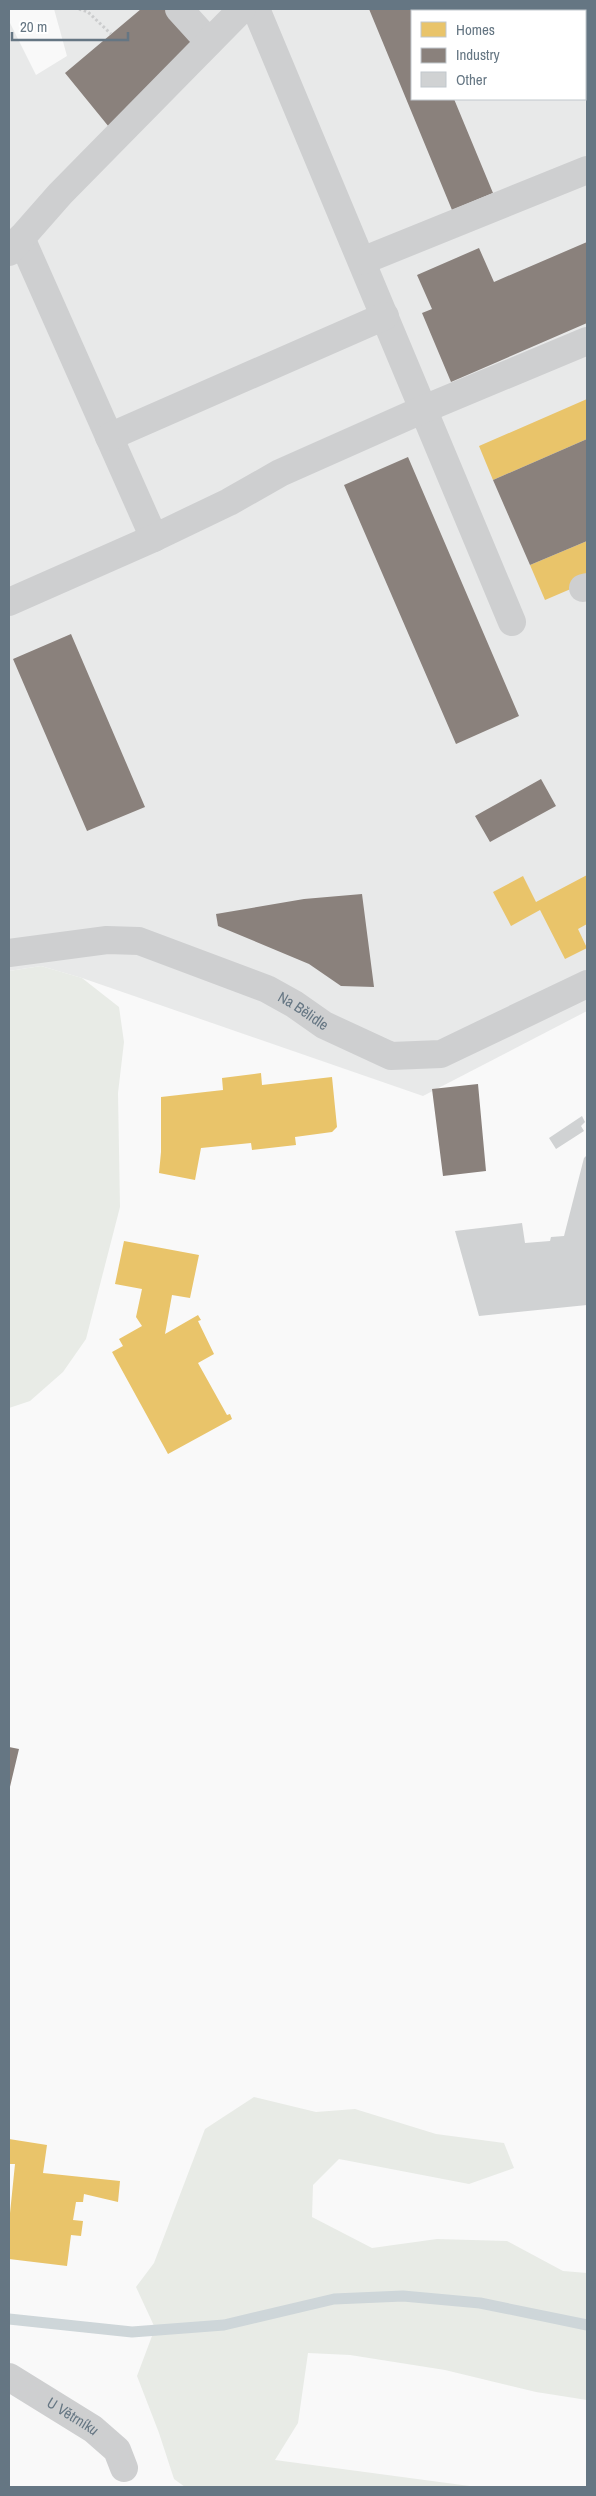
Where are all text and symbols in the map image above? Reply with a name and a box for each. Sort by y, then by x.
scale bar [12,10,129,42]
legend [411,10,586,100]
text: 20 m [20,16,47,37]
text: Homes [456,19,495,40]
text: Industry [456,44,501,65]
text: Other [456,69,487,90]
street label: Na Bělidle [274,986,333,1035]
street label: U Větrníku [43,2392,104,2440]

